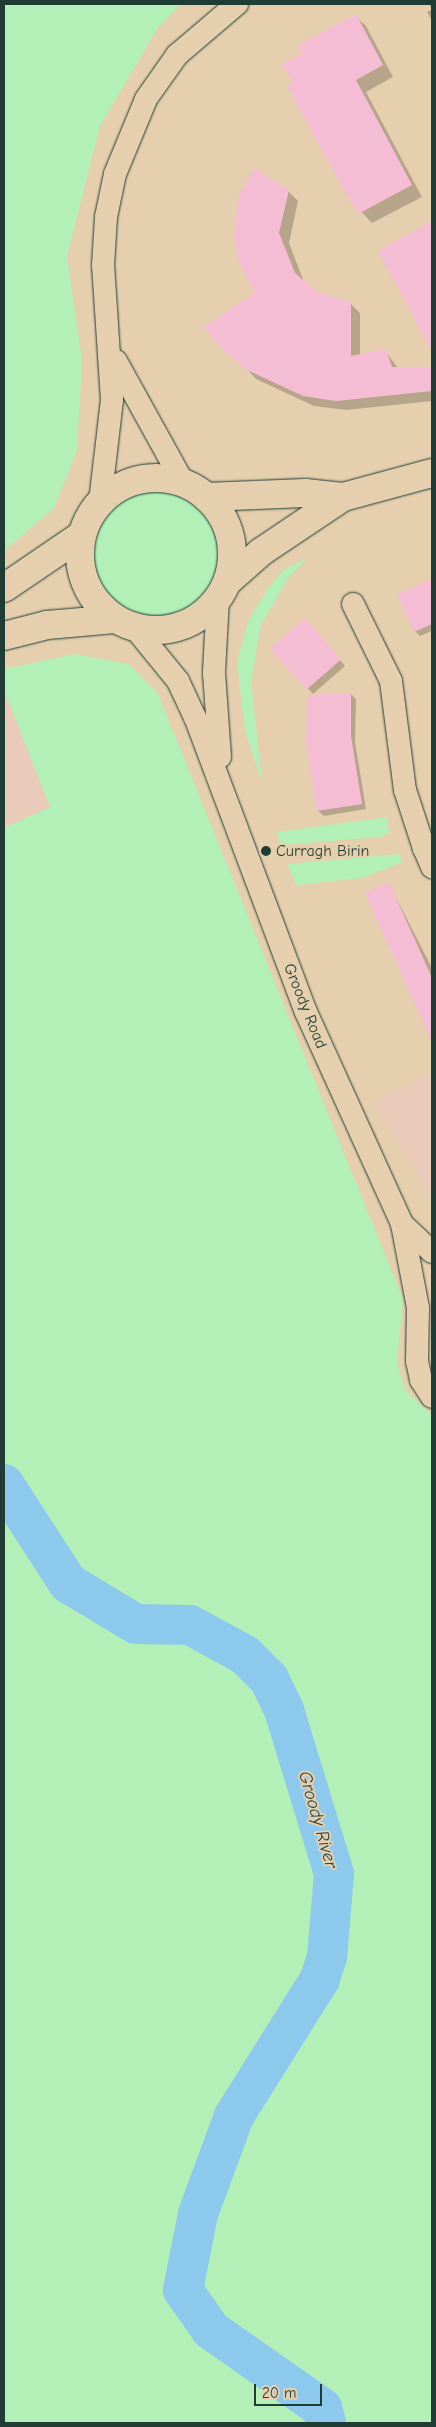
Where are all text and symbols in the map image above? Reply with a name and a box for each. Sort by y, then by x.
place label: Curragh Birin [276,841,369,861]
marker: Curragh Birin [260,845,272,857]
street label: Groody Road [279,961,331,1051]
water label: Groody River [293,1769,341,1871]
scale bar [256,2374,324,2406]
text: 20 m [262,2384,296,2402]

